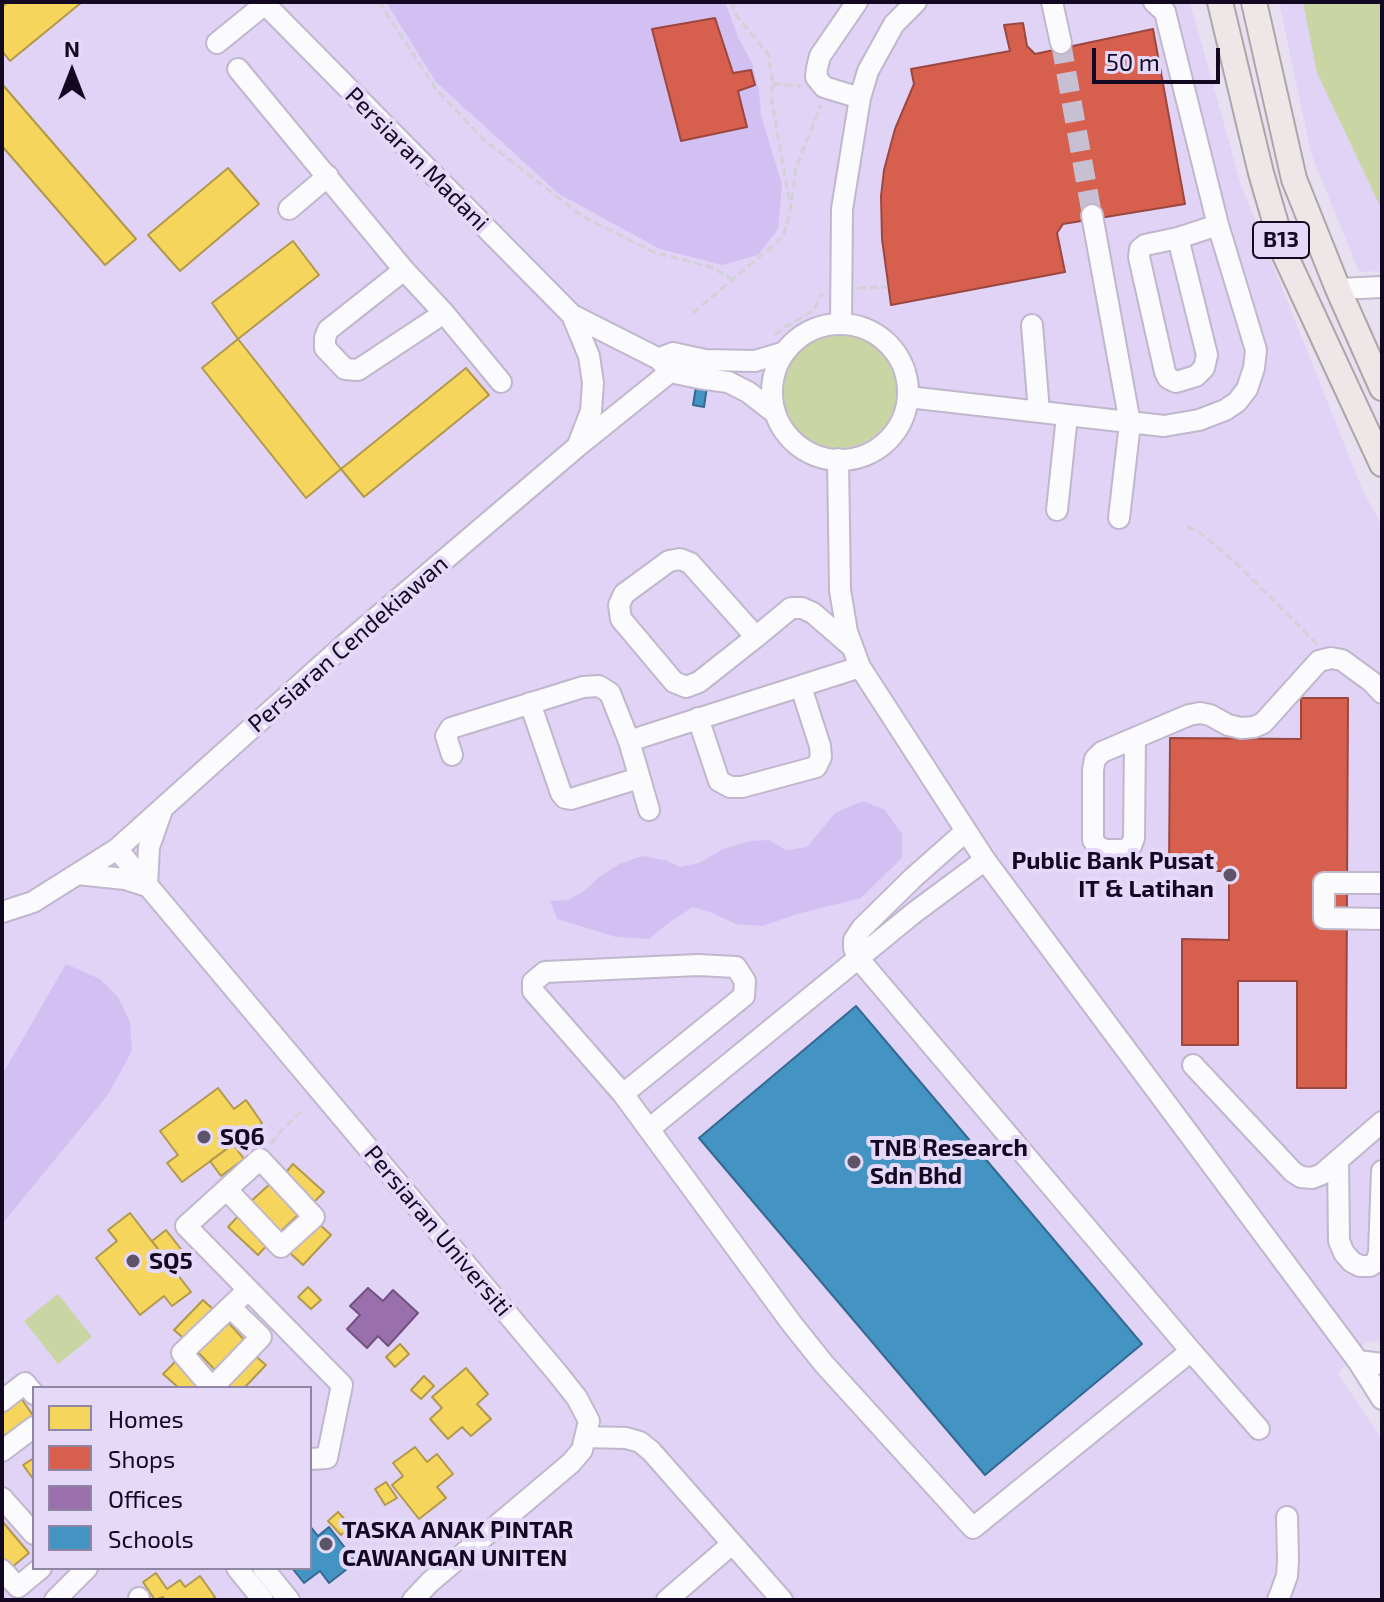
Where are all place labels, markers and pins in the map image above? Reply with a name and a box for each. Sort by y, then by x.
place label: Public Bank Pusat IT & Latihan [1011,847,1214,903]
marker: Public Bank Pusat IT & Latihan [1221,866,1239,884]
place label: SQ6 [220,1123,265,1151]
marker: SQ6 [195,1128,213,1146]
place label: TNB Research Sdn Bhd [870,1134,1028,1190]
marker: TNB Research Sdn Bhd [845,1153,863,1171]
place label: SQ5 [149,1247,193,1275]
marker: SQ5 [124,1252,142,1270]
place label: TASKA ANAK PINTAR CAWANGAN UNITEN [342,1516,573,1572]
marker: TASKA ANAK PINTAR CAWANGAN UNITEN [317,1535,335,1553]

